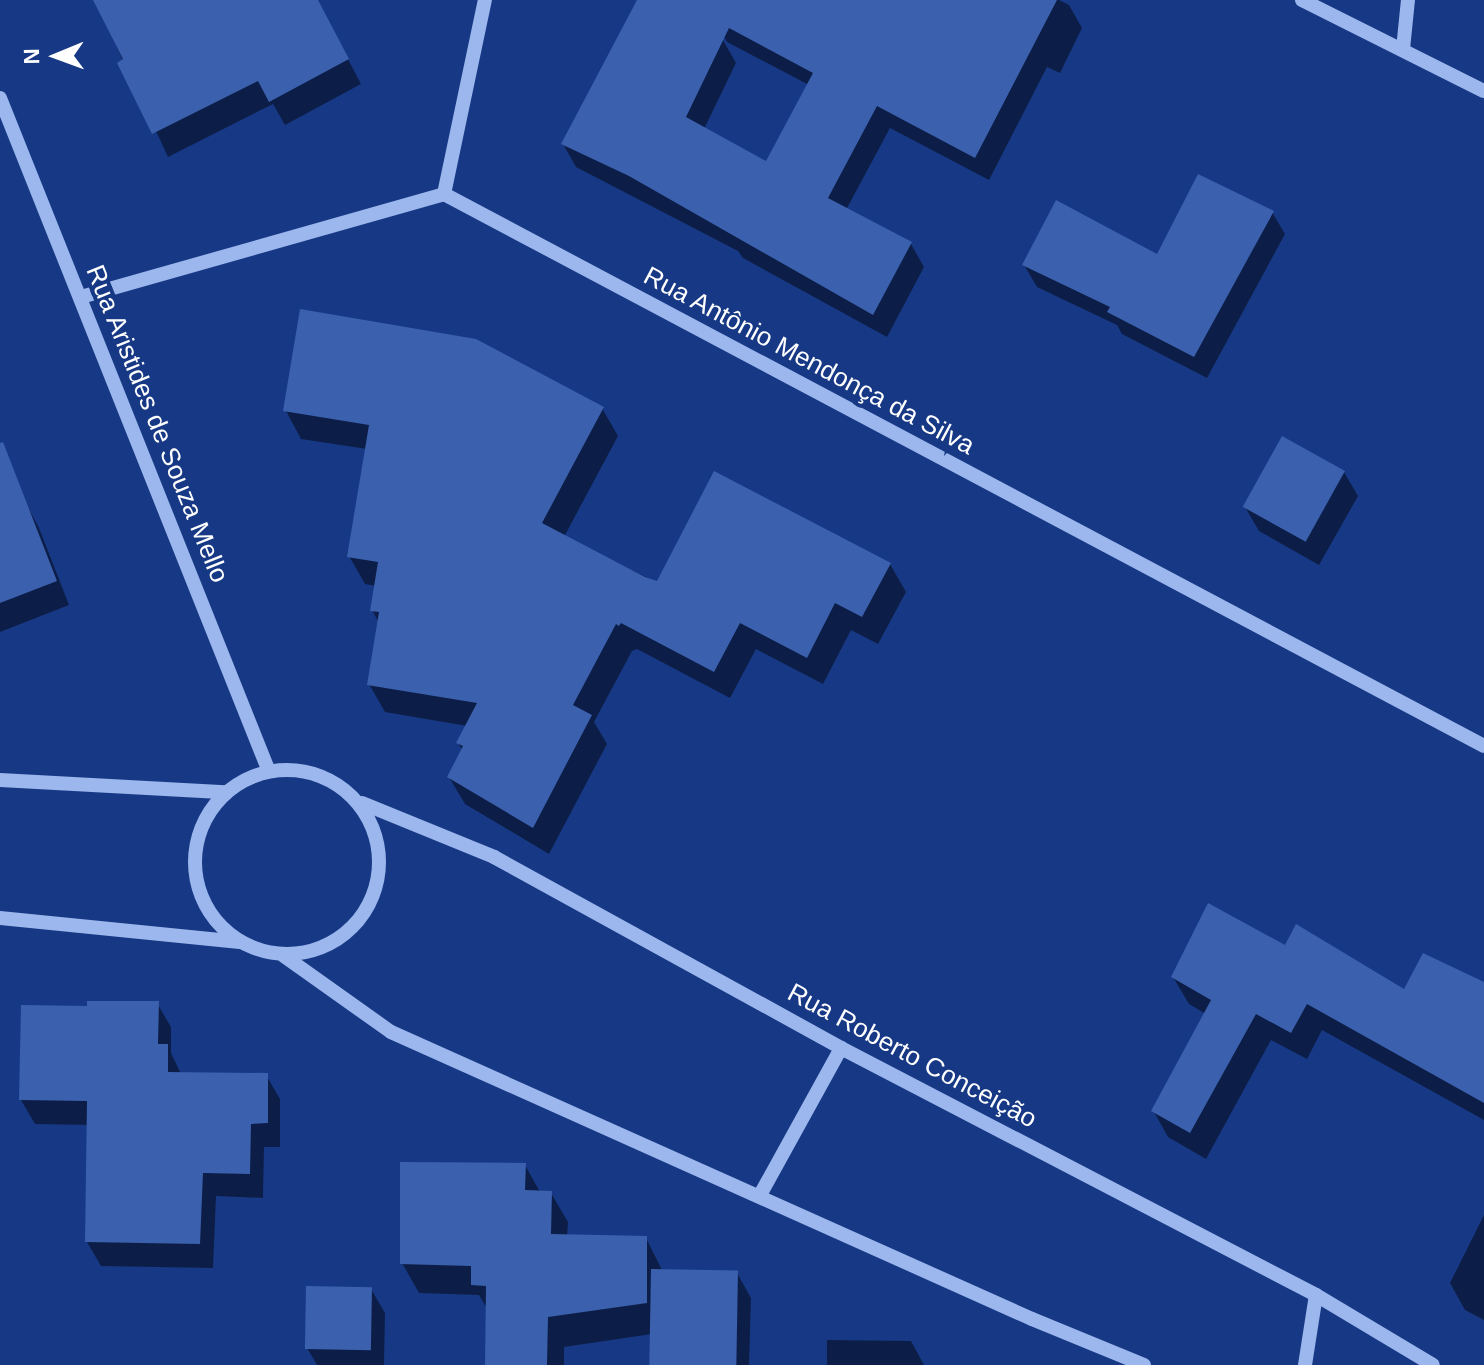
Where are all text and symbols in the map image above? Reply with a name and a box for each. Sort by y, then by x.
north arrow [16,16,96,96]
text: N [19,48,44,65]
street label: Rua Aristides de Souza Mello [79,260,235,588]
street label: Rua Antônio Mendonça da Silva [638,260,980,462]
street label: Rua Roberto Conceição [782,977,1042,1135]

